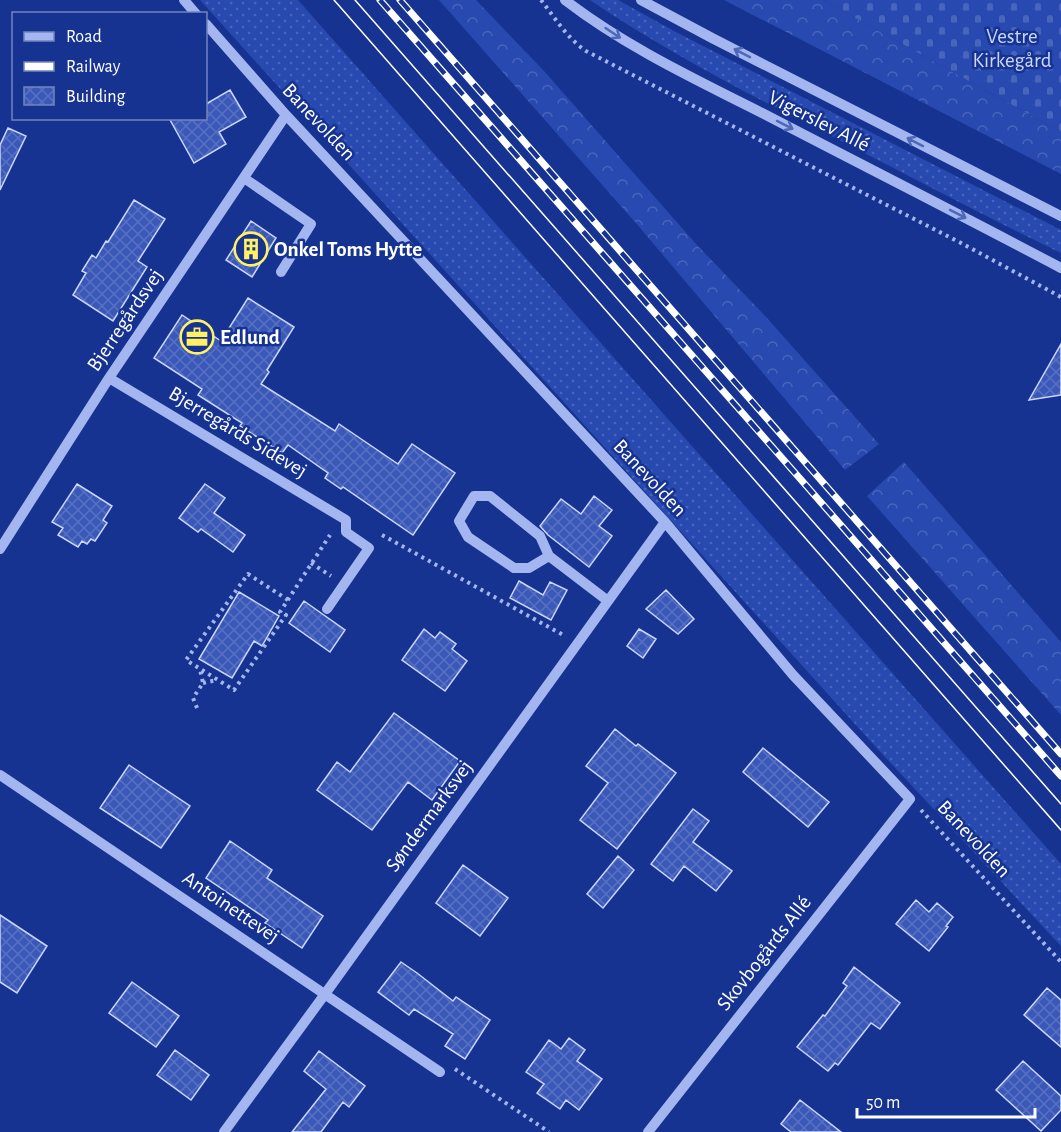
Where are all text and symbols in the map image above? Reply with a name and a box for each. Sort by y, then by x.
legend [12,12,207,120]
park label: Vestre Kirkegård [972,26,1052,71]
one-way arrow [604,27,621,39]
text: Road [66,28,102,46]
one-way arrow [733,47,751,58]
text: Railway [66,58,121,76]
street label: Banevolden [278,79,360,165]
street label: Vigerslev Allé [765,86,873,156]
text: Building [66,88,126,106]
one-way arrow [775,120,793,131]
one-way arrow [907,135,925,147]
one-way arrow [949,209,967,220]
building icon: Onkel Toms Hytte [233,231,269,267]
place label: Onkel Toms Hytte [274,239,422,260]
street label: Bjerregårdsvej [83,265,167,375]
office icon: Edlund [179,319,215,355]
place label: Edlund [220,327,280,348]
street label: Bjerregårds Sidevej [165,383,311,481]
street label: Banevolden [609,435,691,521]
street label: Søndermarksvej [382,756,476,876]
street label: Banevolden [933,796,1015,882]
street label: Antoinettevej [179,867,283,947]
street label: Skovbogårds Allé [713,892,815,1014]
scale bar [857,1081,1036,1119]
text: 50 m [866,1094,900,1112]

